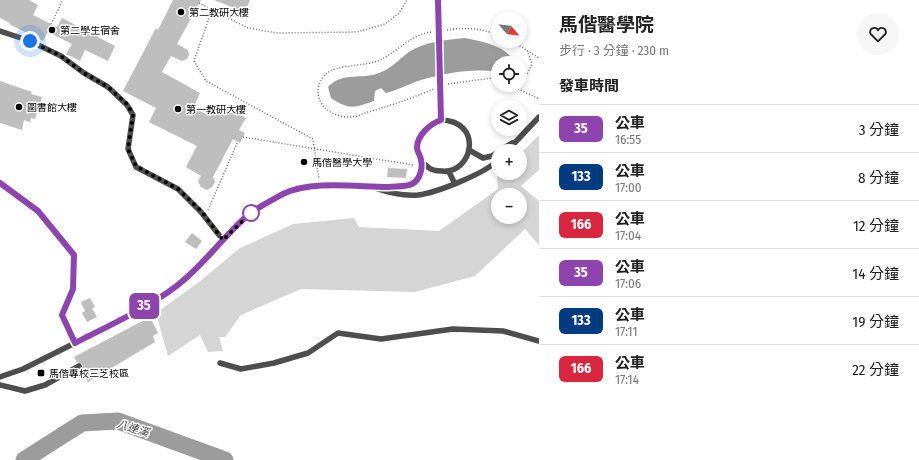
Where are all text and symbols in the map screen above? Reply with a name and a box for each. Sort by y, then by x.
marker: 第二教研大樓 [176,7,186,17]
place label: 第二教研大樓 [189,7,249,19]
north arrow [491,12,527,48]
map controls [491,12,527,224]
text: 馬偕醫學院 [559,13,654,36]
button: heart [857,13,899,55]
marker: 第二學生宿舍 [47,25,57,35]
place label: 第二學生宿舍 [60,25,120,37]
your location [20,31,40,51]
text: 步行 · 3 分鐘 · 230 m [559,43,669,58]
button: locate [491,56,527,92]
text: 發車時間 [559,77,619,95]
button: layers [491,100,527,136]
marker: 圖書館大樓 [14,102,24,112]
place label: 圖書館大樓 [27,102,77,114]
marker: 第一教研大樓 [173,104,183,114]
place label: 第一教研大樓 [186,104,246,116]
text: 公車 [615,114,645,132]
text: 35 [574,120,588,137]
text: 3 分鐘 [859,121,899,139]
text: 16:55 [615,132,641,147]
button: + [491,144,527,180]
marker: 馬偕醫學大學 [299,157,309,167]
place label: 馬偕醫學大學 [312,157,372,169]
text: 公車 [615,162,645,180]
text: 133 [571,168,591,185]
text: 8 分鐘 [858,169,899,187]
text: 17:00 [615,180,642,195]
button: − [491,188,527,224]
unlabelled marker [242,204,260,222]
text: 公車 [615,210,645,228]
text: 166 [571,216,591,233]
text: 12 分鐘 [853,217,899,235]
text: 17:04 [615,228,641,243]
text: 公車 [615,258,645,276]
text: 35 [574,264,588,281]
text: 14 分鐘 [852,265,899,283]
text: 17:06 [615,276,641,291]
line badge: 35 [126,293,162,319]
text: 35 [137,297,151,314]
text: 公車 [615,306,645,324]
text: 133 [571,312,591,329]
text: 19 分鐘 [852,313,899,331]
text: 17:11 [615,324,638,339]
text: 公車 [615,354,645,372]
text: 166 [571,360,591,377]
text: 22 分鐘 [852,361,899,379]
marker: 馬偕專校三芝校區 [36,368,46,378]
place label: 馬偕專校三芝校區 [49,368,129,380]
text: 17:14 [615,372,639,387]
water label: 八連溪 [115,417,152,440]

